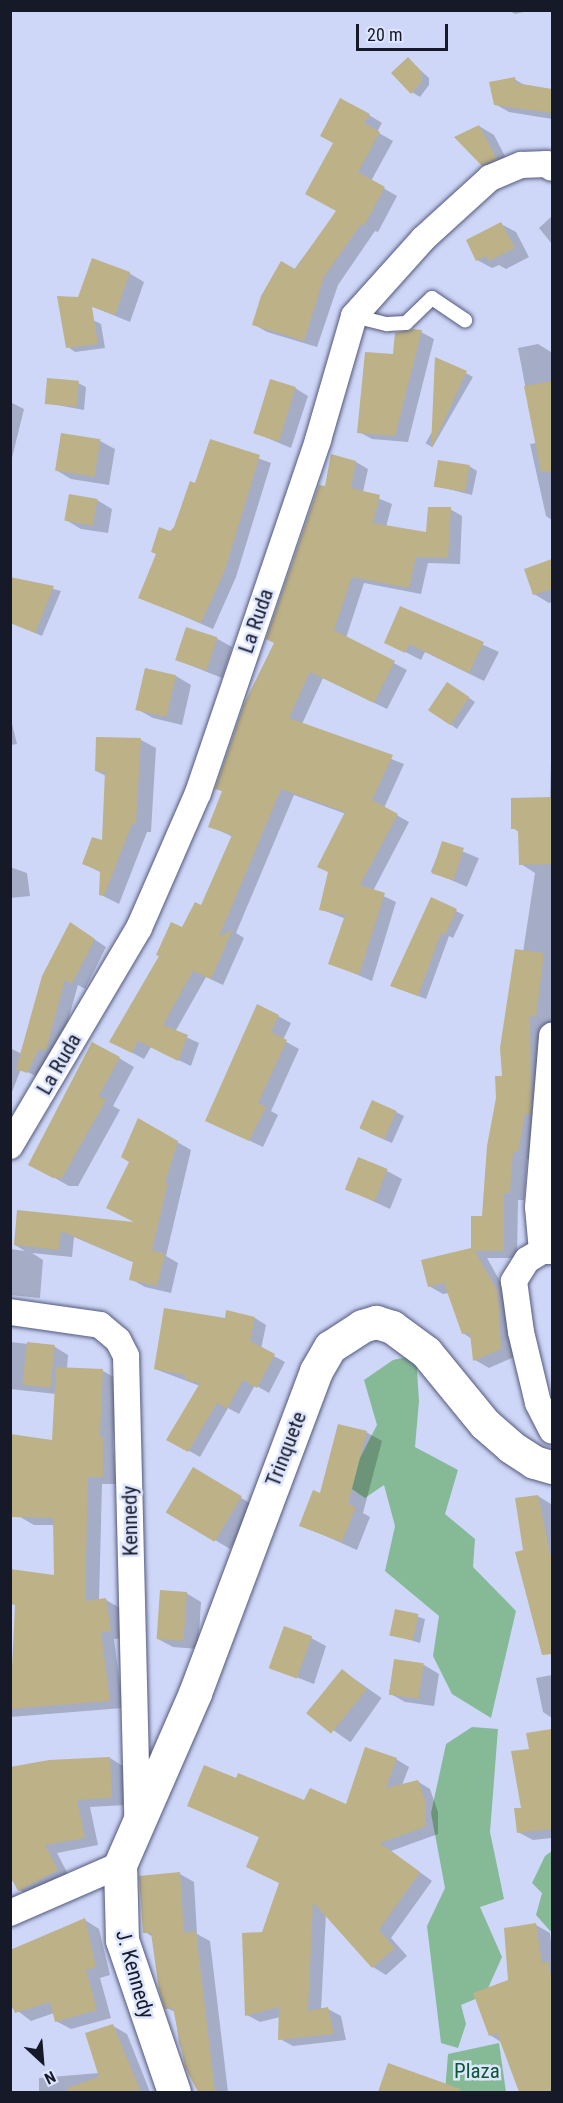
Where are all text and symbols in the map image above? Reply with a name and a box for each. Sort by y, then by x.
scale bar [359,12,450,50]
text: 20 m [367,24,402,45]
street label: La Ruda [233,585,279,657]
street label: La Ruda [31,1029,87,1099]
street label: Trinquete [260,1408,312,1490]
street label: Kennedy [117,1486,143,1556]
street label: J. Kennedy [110,1927,160,2021]
north arrow [12,2031,72,2091]
park label: Plaza [454,2058,500,2084]
text: N [42,2067,59,2088]

